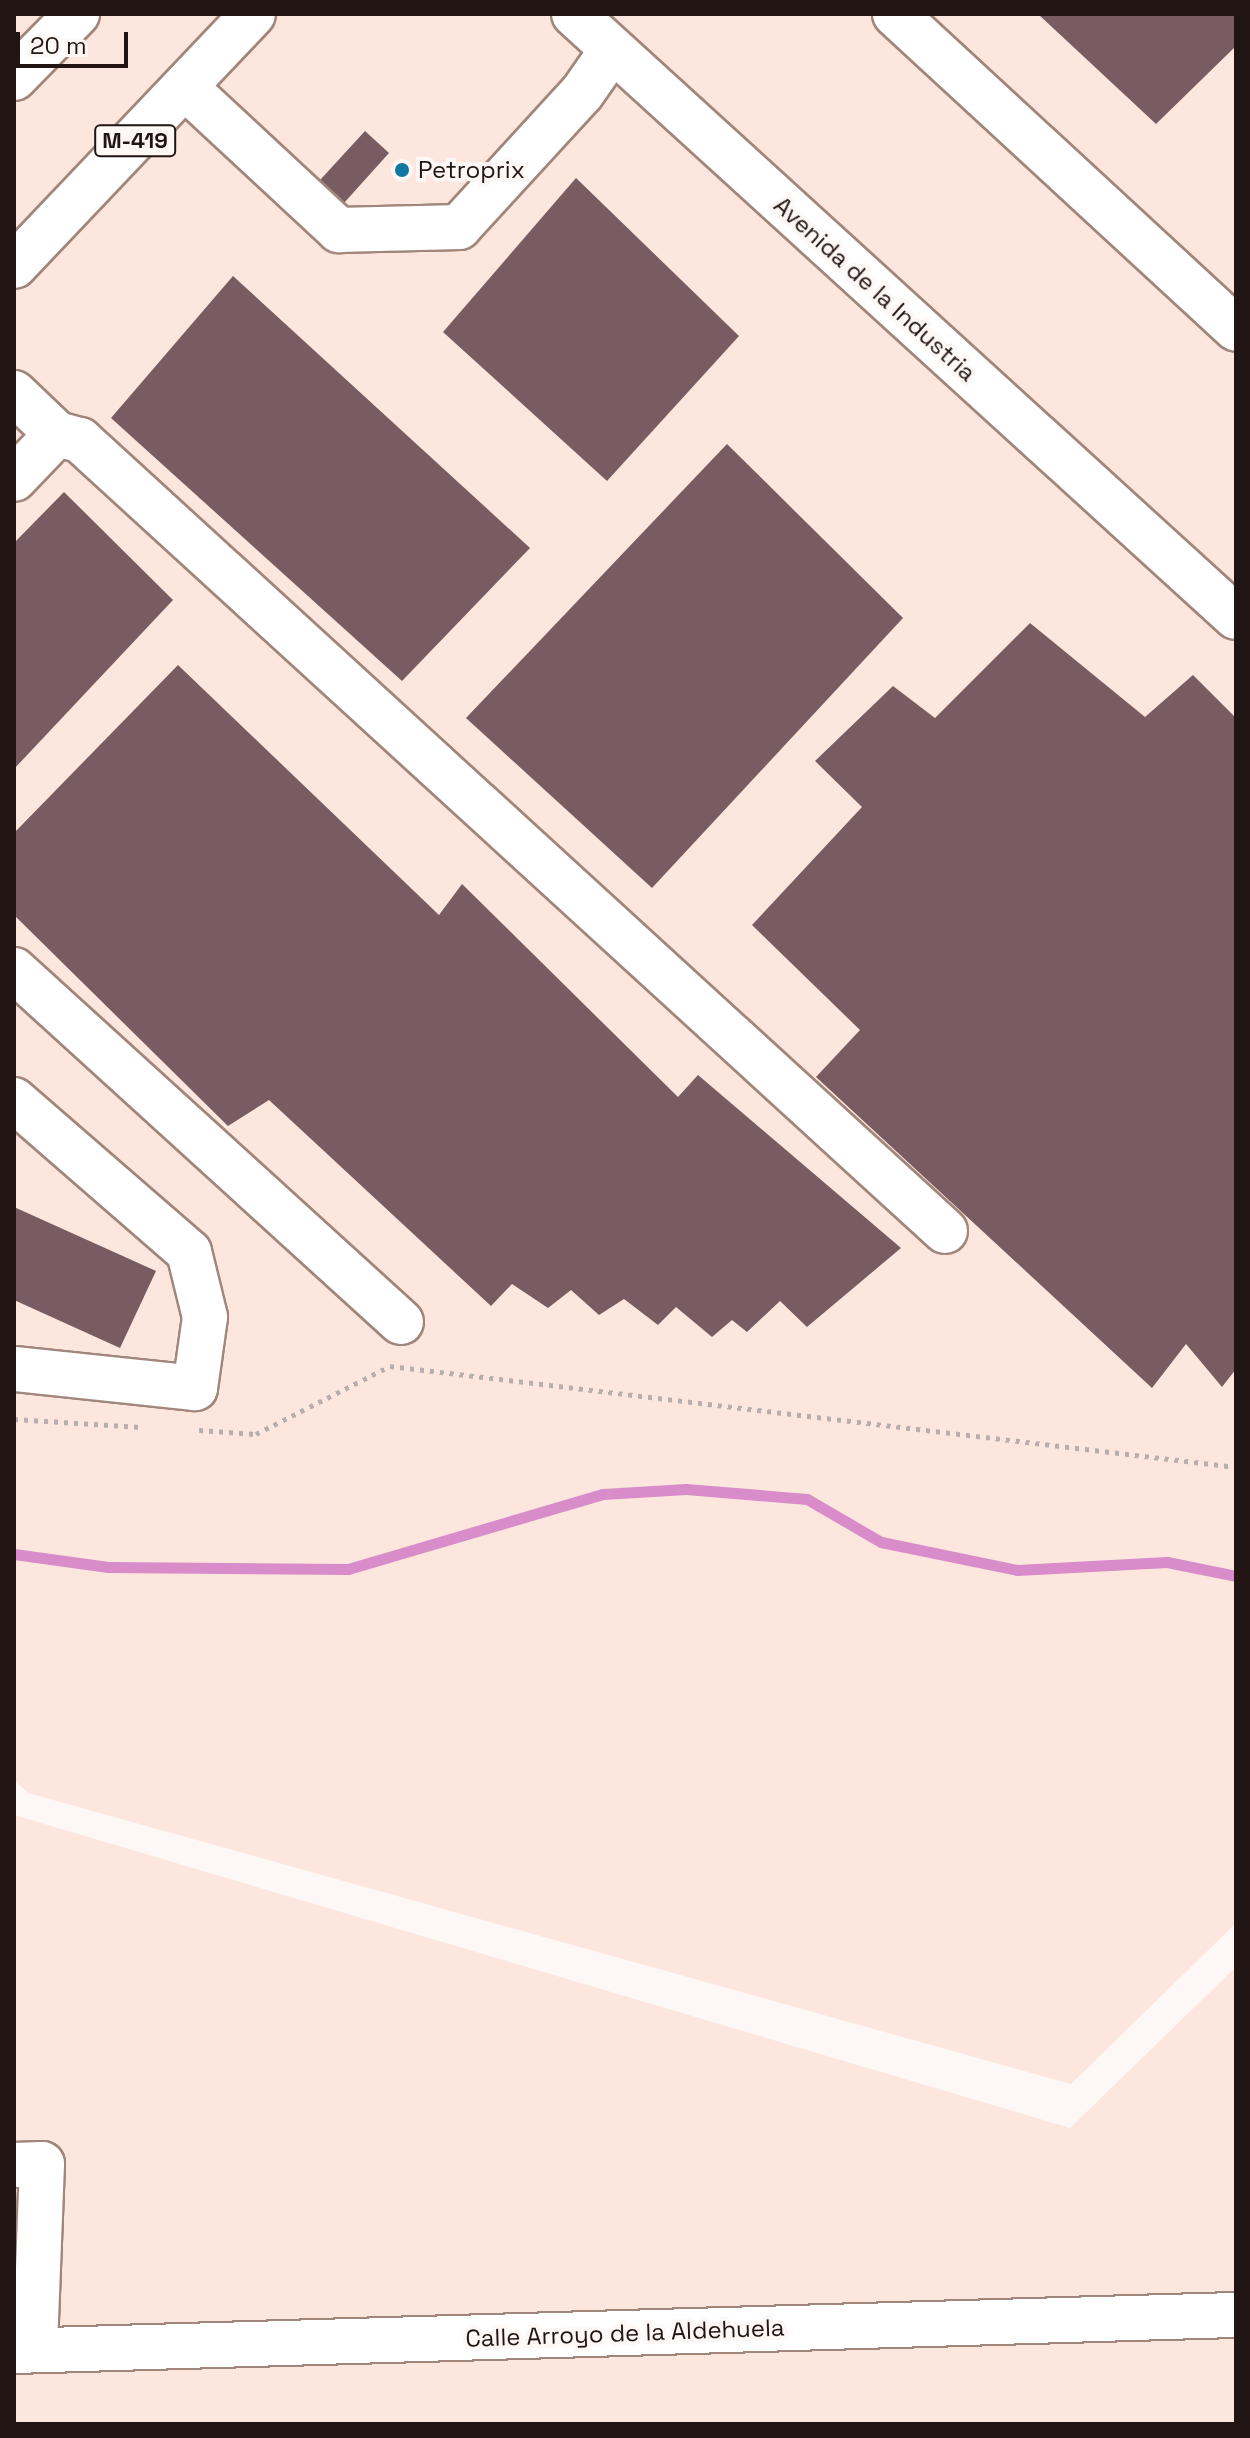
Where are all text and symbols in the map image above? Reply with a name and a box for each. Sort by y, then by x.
scale bar [20,16,132,66]
text: 20 m [30,30,87,61]
road number: M-419 [93,123,177,159]
place label: Petroprix [418,156,525,184]
marker: Petroprix [393,161,411,179]
street label: Avenida de la Industria [768,191,982,387]
street label: Calle Arroyo de la Aldehuela [465,2313,785,2353]

